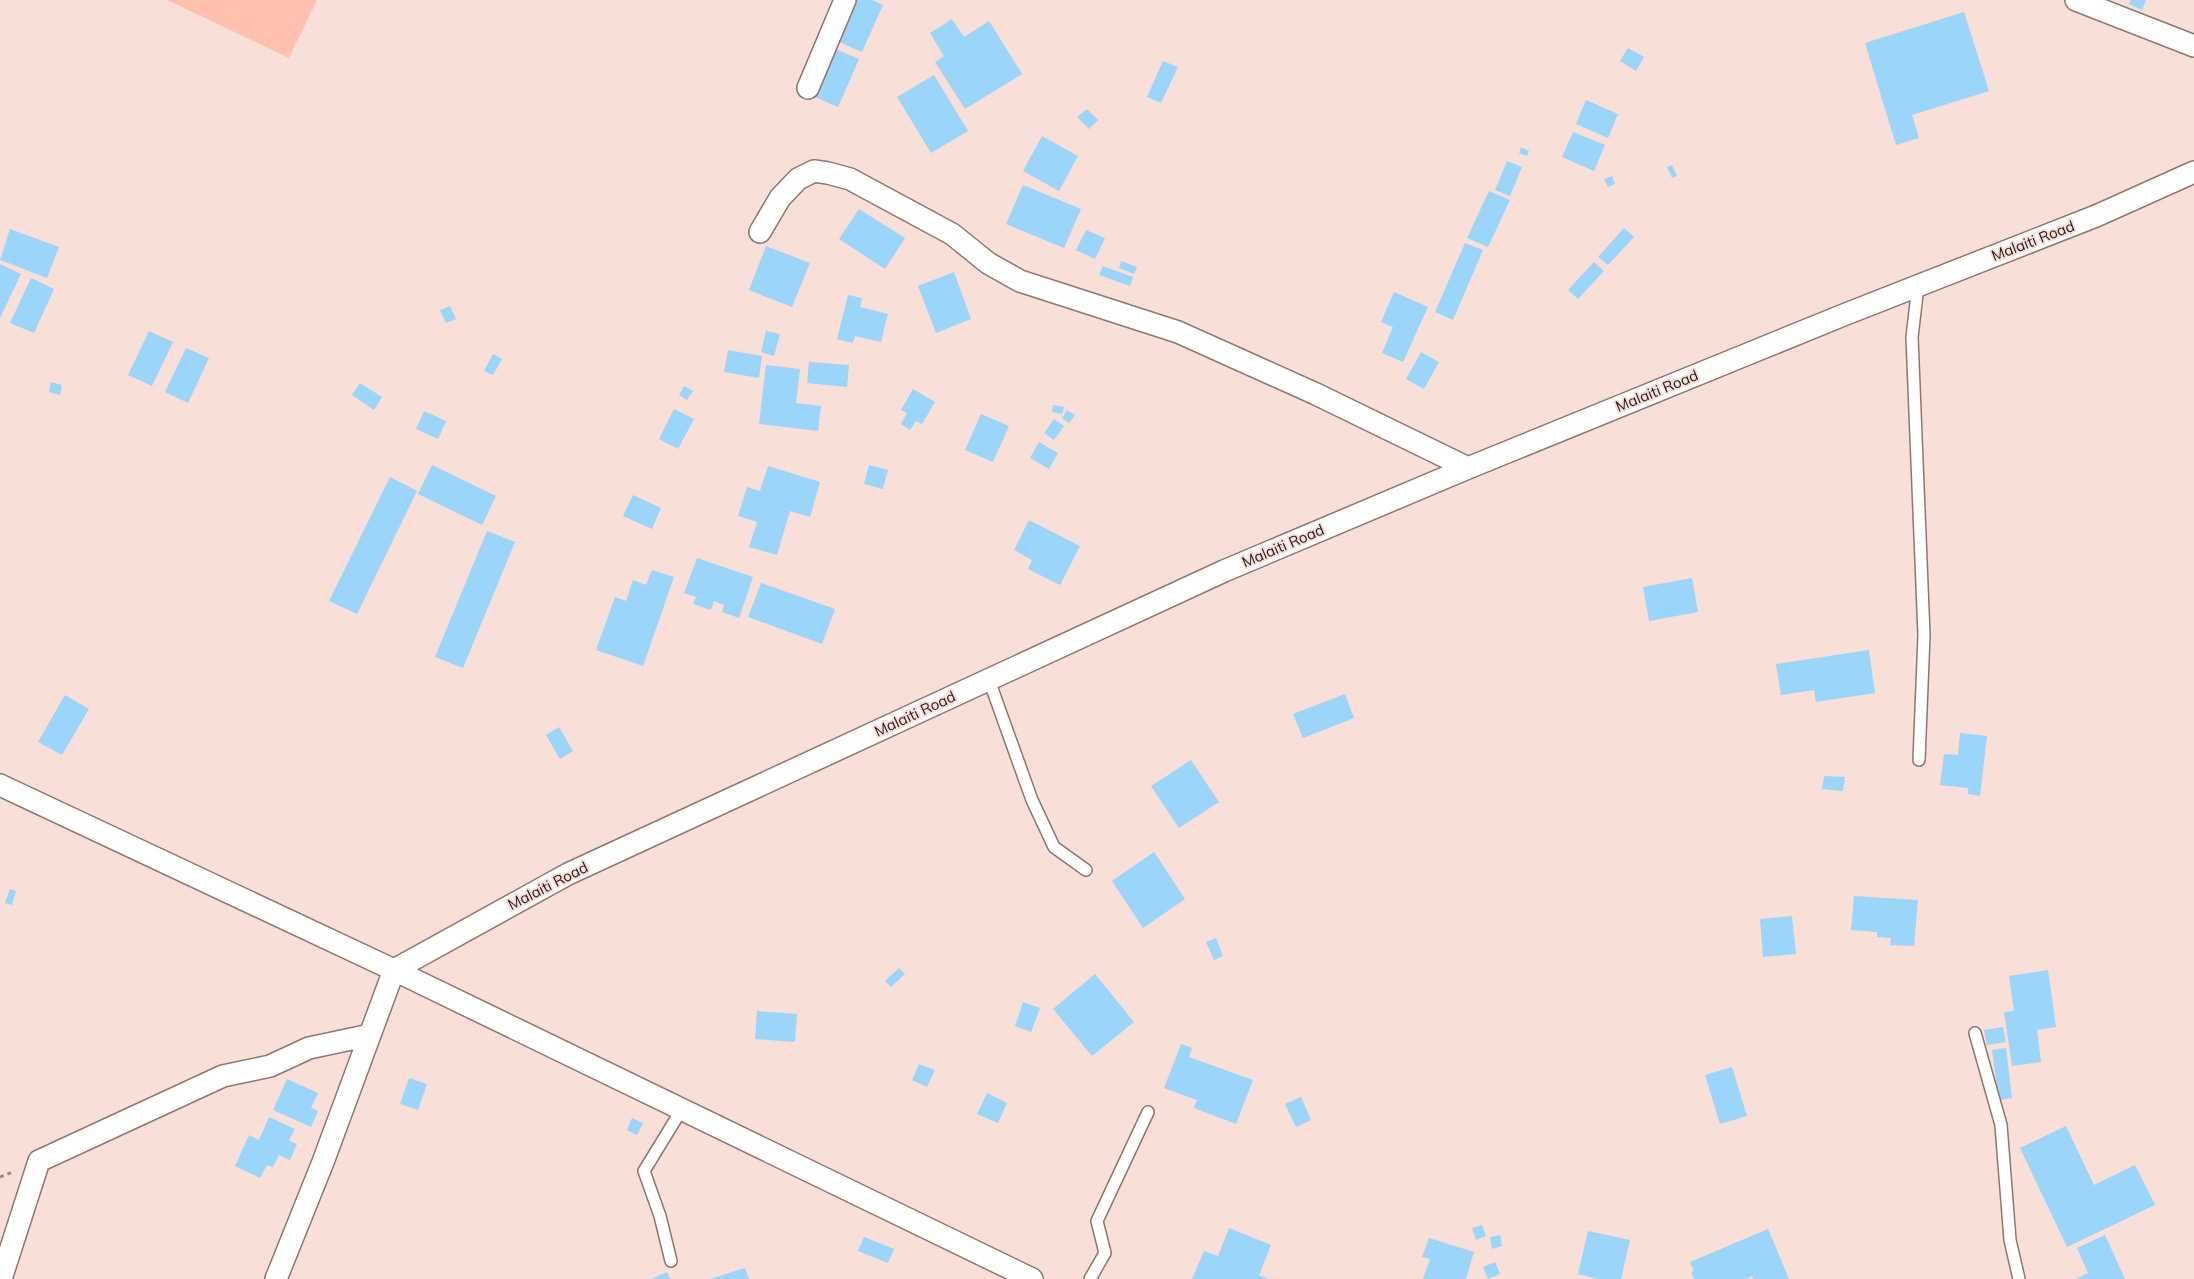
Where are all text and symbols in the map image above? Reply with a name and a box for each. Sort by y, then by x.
street label: Malaiti Road [1989,216,2077,265]
street label: Malaiti Road [1613,365,1701,416]
street label: Malaiti Road [1239,520,1327,571]
street label: Malaiti Road [871,686,958,741]
street label: Malaiti Road [504,857,591,914]

